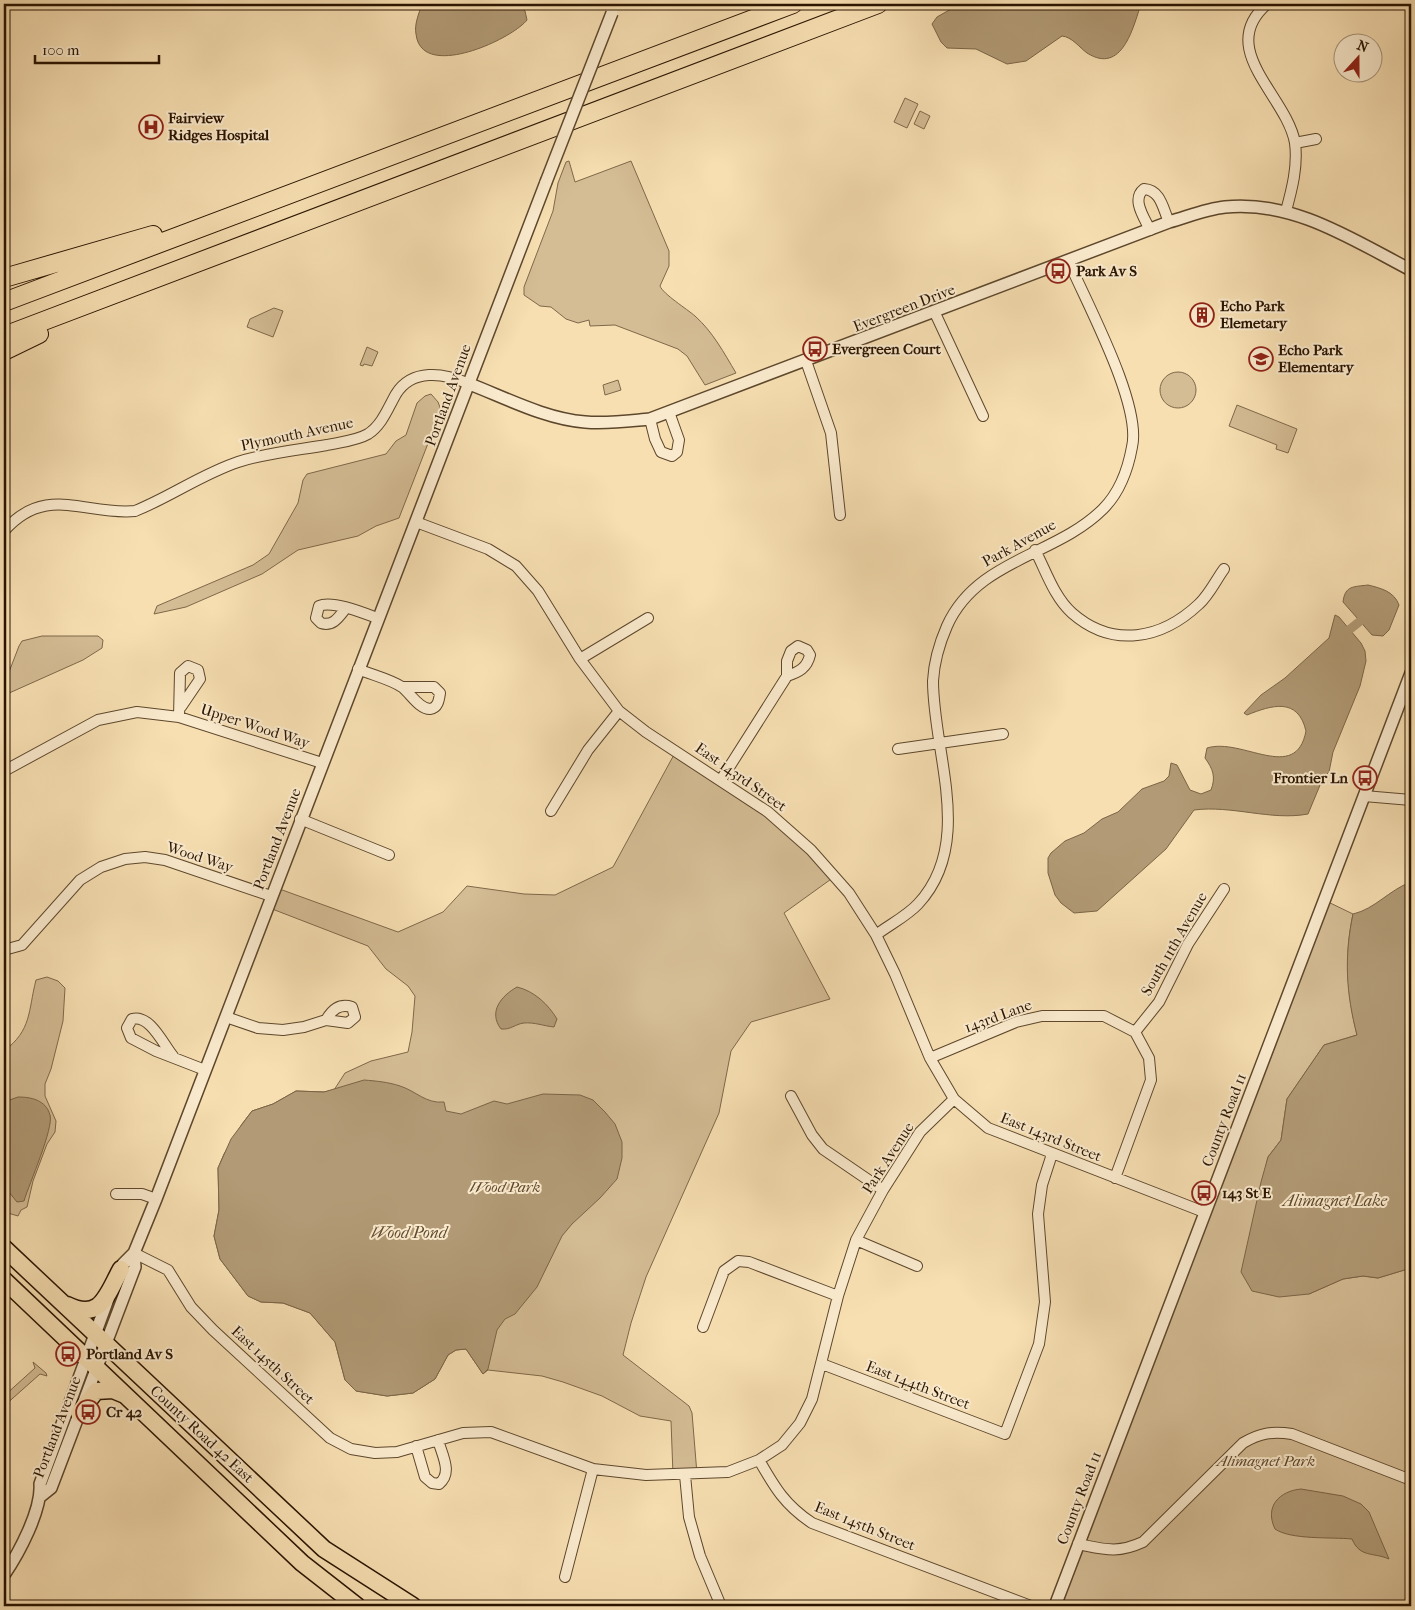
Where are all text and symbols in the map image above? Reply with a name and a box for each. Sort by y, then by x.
scale bar [35,32,159,64]
north arrow [1332,32,1382,82]
text: N [1354,36,1371,56]
text: 100 m [42,41,80,59]
place label: Fairview Ridges Hospital [167,109,270,144]
hospital icon: Fairview Ridges Hospital [138,114,164,140]
bus stop icon: Park Av S [1045,258,1071,284]
place label: Park Av S [1076,262,1137,280]
street label: Evergreen Drive [850,280,958,336]
place label: Echo Park Elemetary [1220,297,1288,332]
building icon: Echo Park Elemetary [1189,302,1215,328]
bus stop icon: Evergreen Court [802,336,828,362]
place label: Evergreen Court [832,340,942,358]
street label: Portland Avenue [421,341,475,449]
place label: Echo Park Elementary [1278,341,1355,376]
school or university icon: Echo Park Elementary [1248,346,1274,372]
street label: Plymouth Avenue [239,413,355,455]
street label: Park Avenue [979,515,1059,571]
street label: Upper Wood Way [198,700,313,752]
street label: East 143rd Street [692,739,791,816]
bus stop icon: Frontier Ln [1352,765,1378,791]
place label: Frontier Ln [1272,769,1348,787]
street label: Portland Avenue [249,785,305,892]
street label: Wood Way [164,838,236,876]
street label: South 11th Avenue [1137,888,1211,999]
street label: 143rd Lane [962,995,1035,1036]
street label: County Road 11 [1198,1071,1250,1169]
street label: East 143rd Street [998,1108,1105,1166]
street label: Park Avenue [858,1118,918,1197]
park label: Wood Park [470,1178,541,1196]
bus stop icon: 143 St E [1191,1180,1217,1206]
place label: 143 St E [1222,1184,1272,1202]
water label: Alimagnet Lake [1281,1191,1388,1210]
water label: Wood Pond [371,1223,449,1242]
street label: East 145th Street [228,1322,319,1409]
bus stop icon: Portland Av S [55,1341,81,1367]
place label: Portland Av S [86,1345,173,1363]
street label: East 144th Street [863,1357,973,1413]
street label: Portland Avenue [29,1373,85,1480]
street label: County Road 42 East [147,1382,258,1487]
bus stop icon: Cr 42 [75,1399,101,1425]
place label: Cr 42 [106,1403,142,1421]
street label: County Road 11 [1053,1449,1105,1547]
park label: Alimagnet Park [1215,1452,1315,1470]
street label: East 145th Street [812,1498,919,1555]

